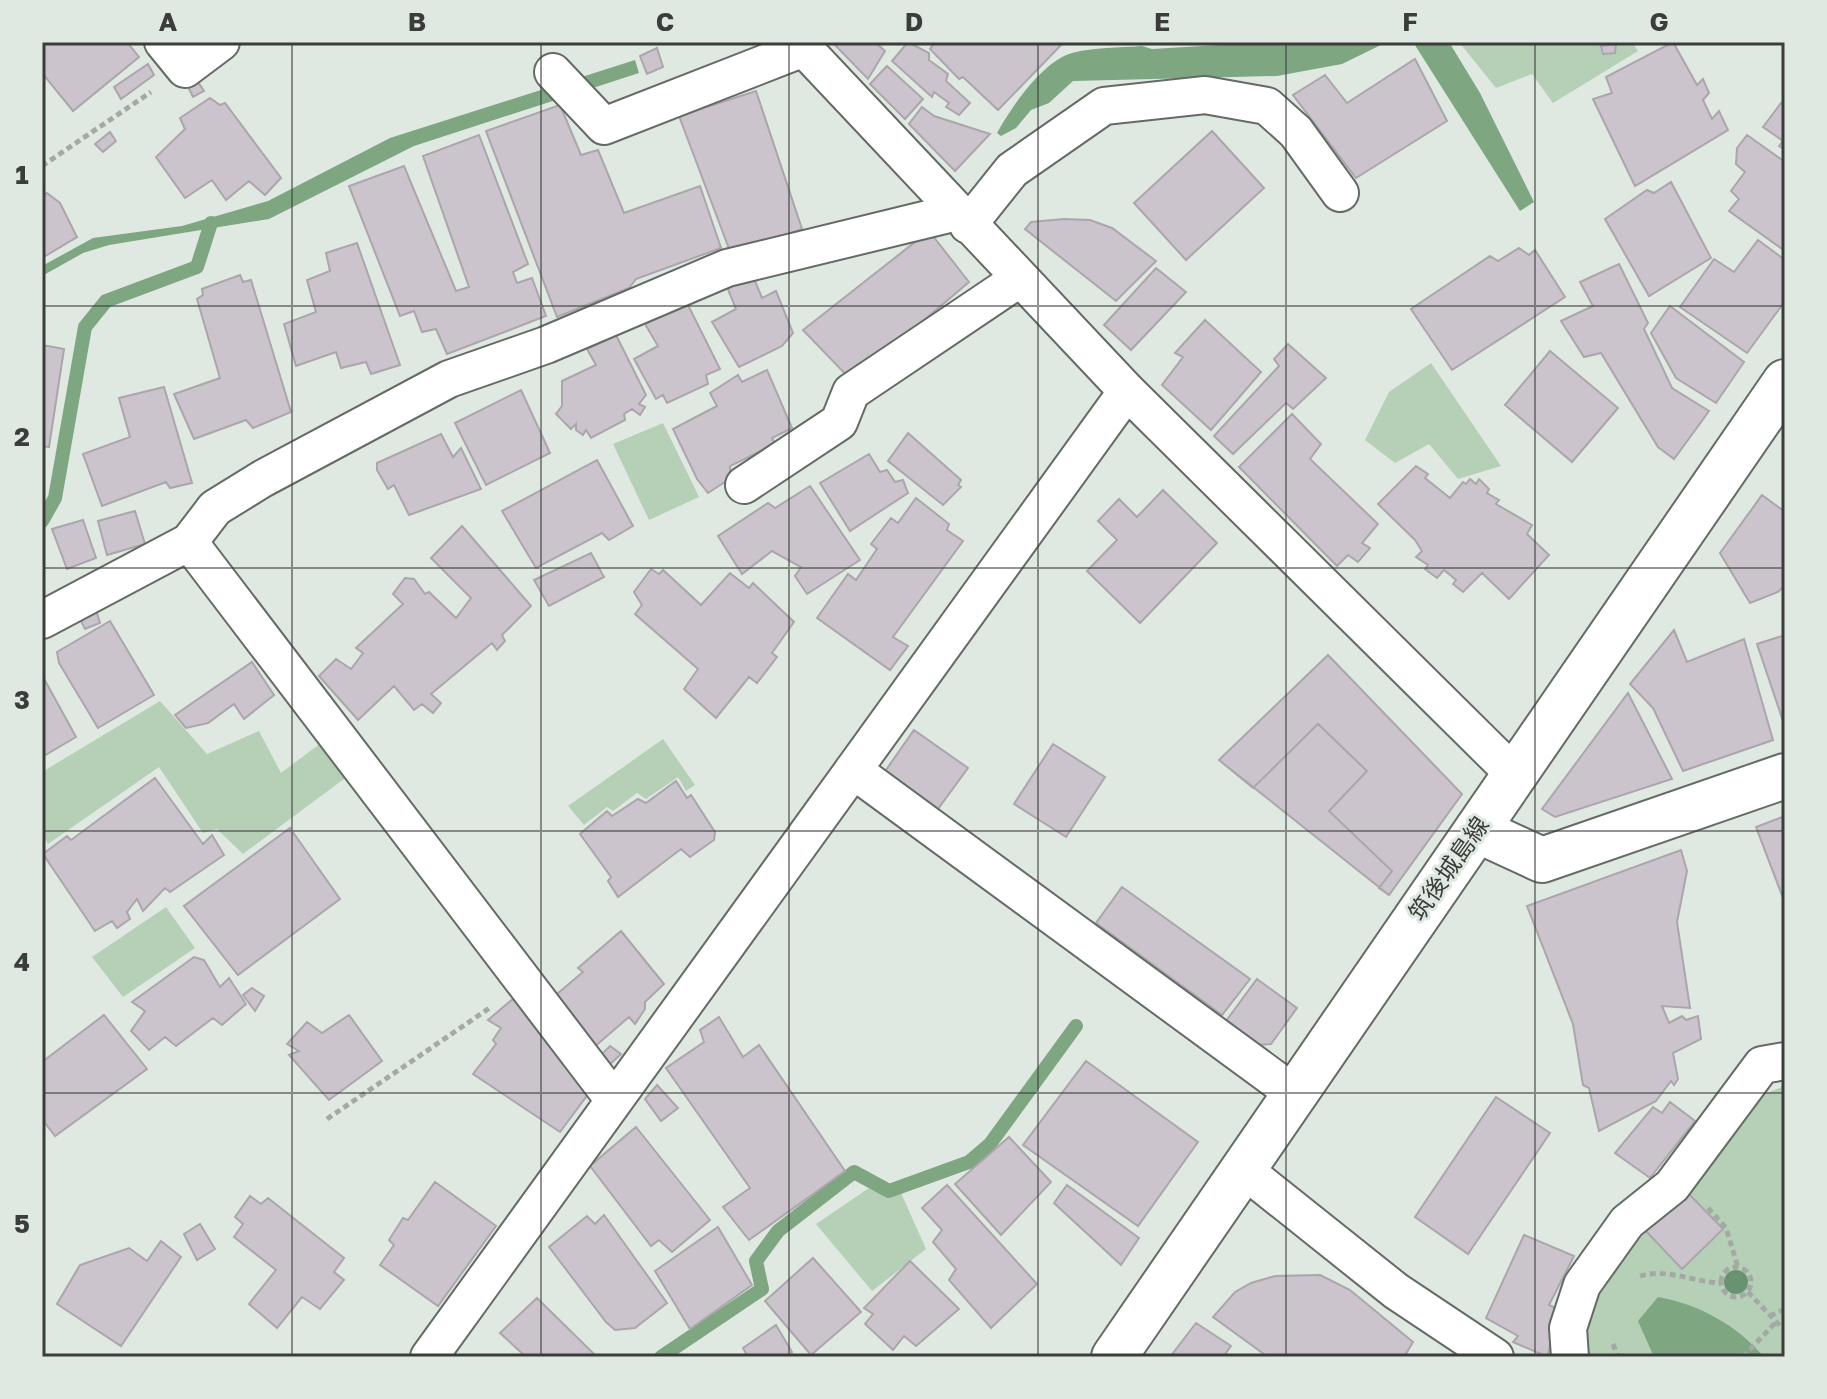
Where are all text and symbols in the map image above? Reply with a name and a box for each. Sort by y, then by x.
text: A [159,6,178,37]
text: B [408,6,426,37]
text: C [656,6,674,37]
text: D [905,6,923,37]
text: E [1154,6,1170,37]
text: F [1402,6,1418,37]
text: G [1649,6,1669,37]
text: 1 [15,159,29,190]
text: 2 [14,421,30,452]
text: 3 [14,684,30,715]
street label: 筑後城島線 [1401,811,1494,926]
text: 4 [14,946,30,977]
text: 5 [14,1208,30,1239]

